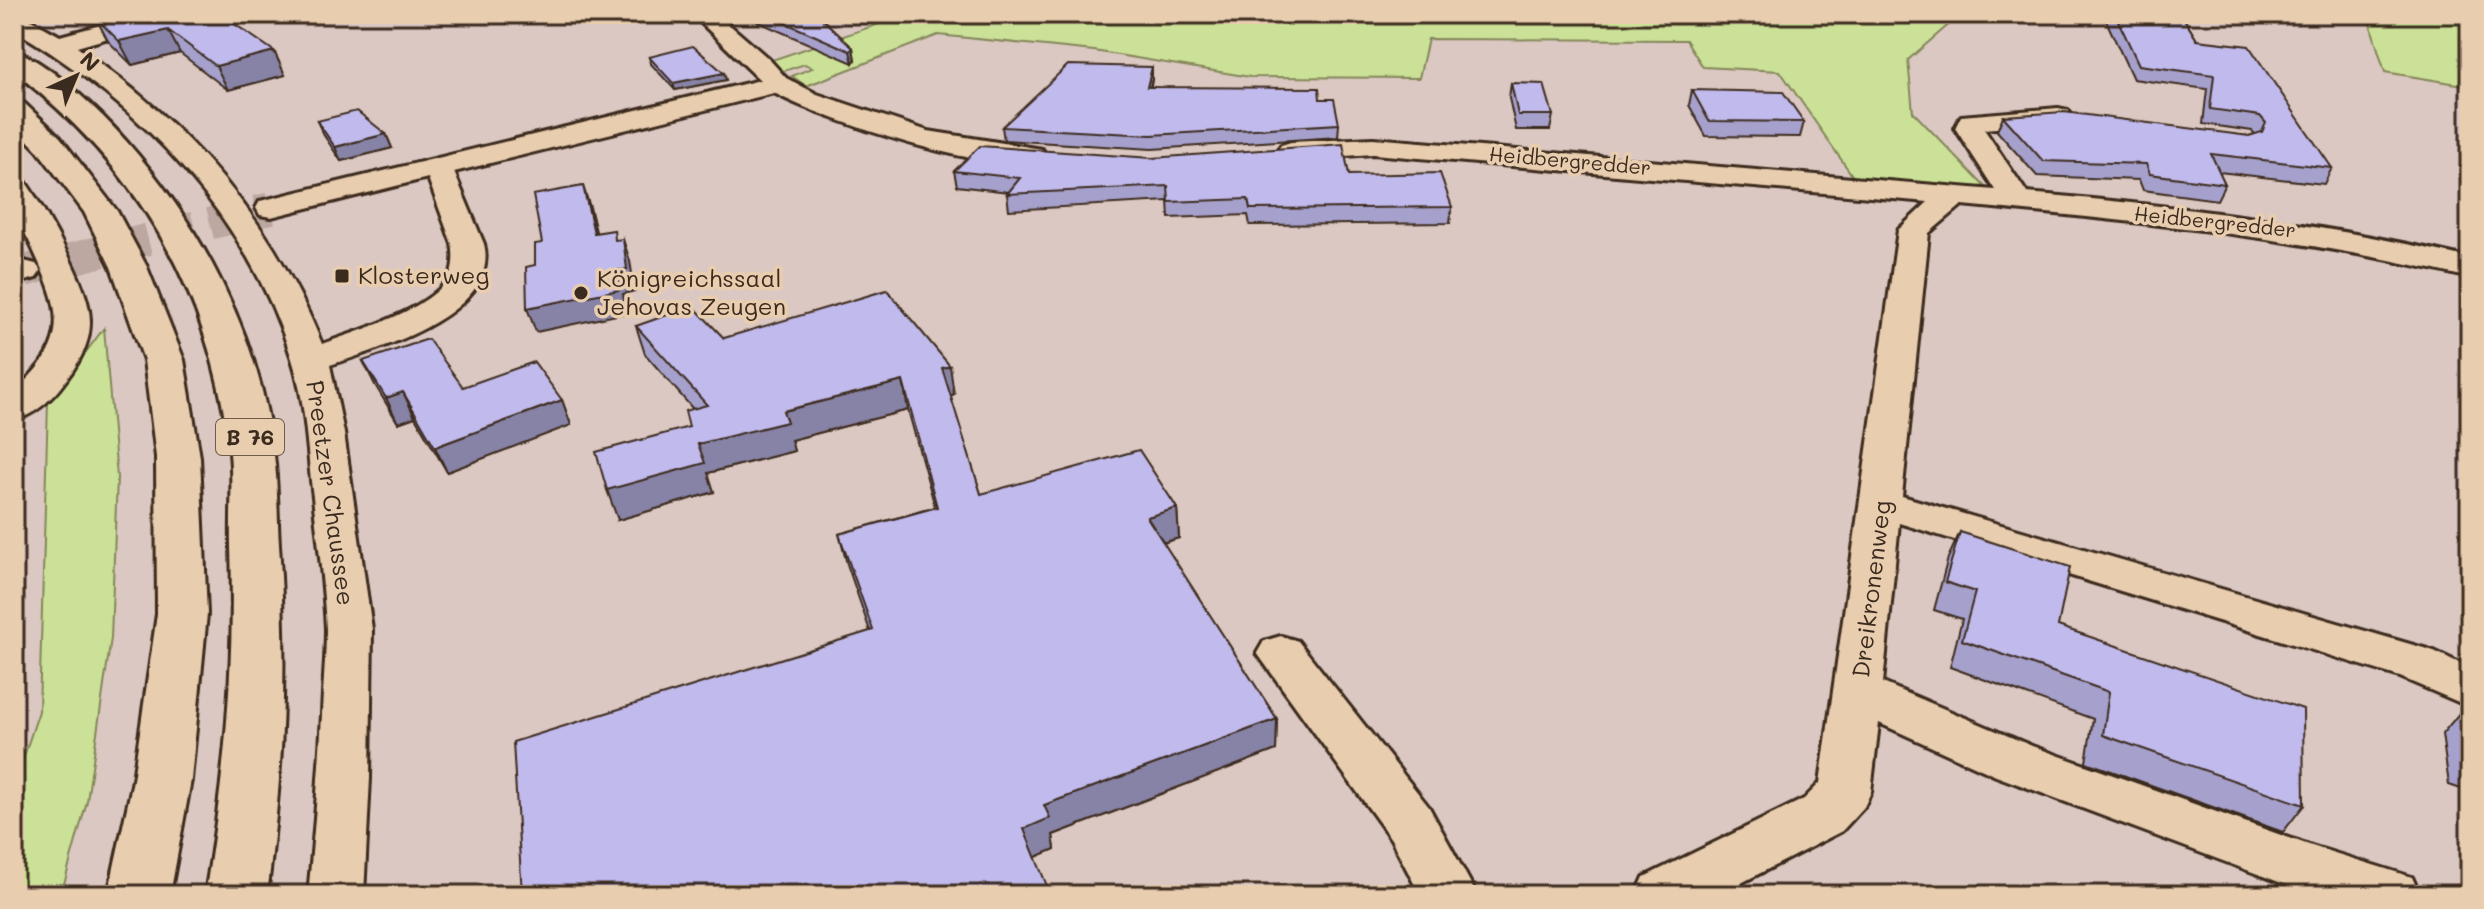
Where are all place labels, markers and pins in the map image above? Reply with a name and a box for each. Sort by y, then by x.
place label: Klosterweg [358,259,489,290]
place label: Königreichssaal Jehovas Zeugen [597,262,786,321]
marker: Klosterweg [333,267,351,285]
marker: Königreichssaal Jehovas Zeugen [572,284,590,302]

